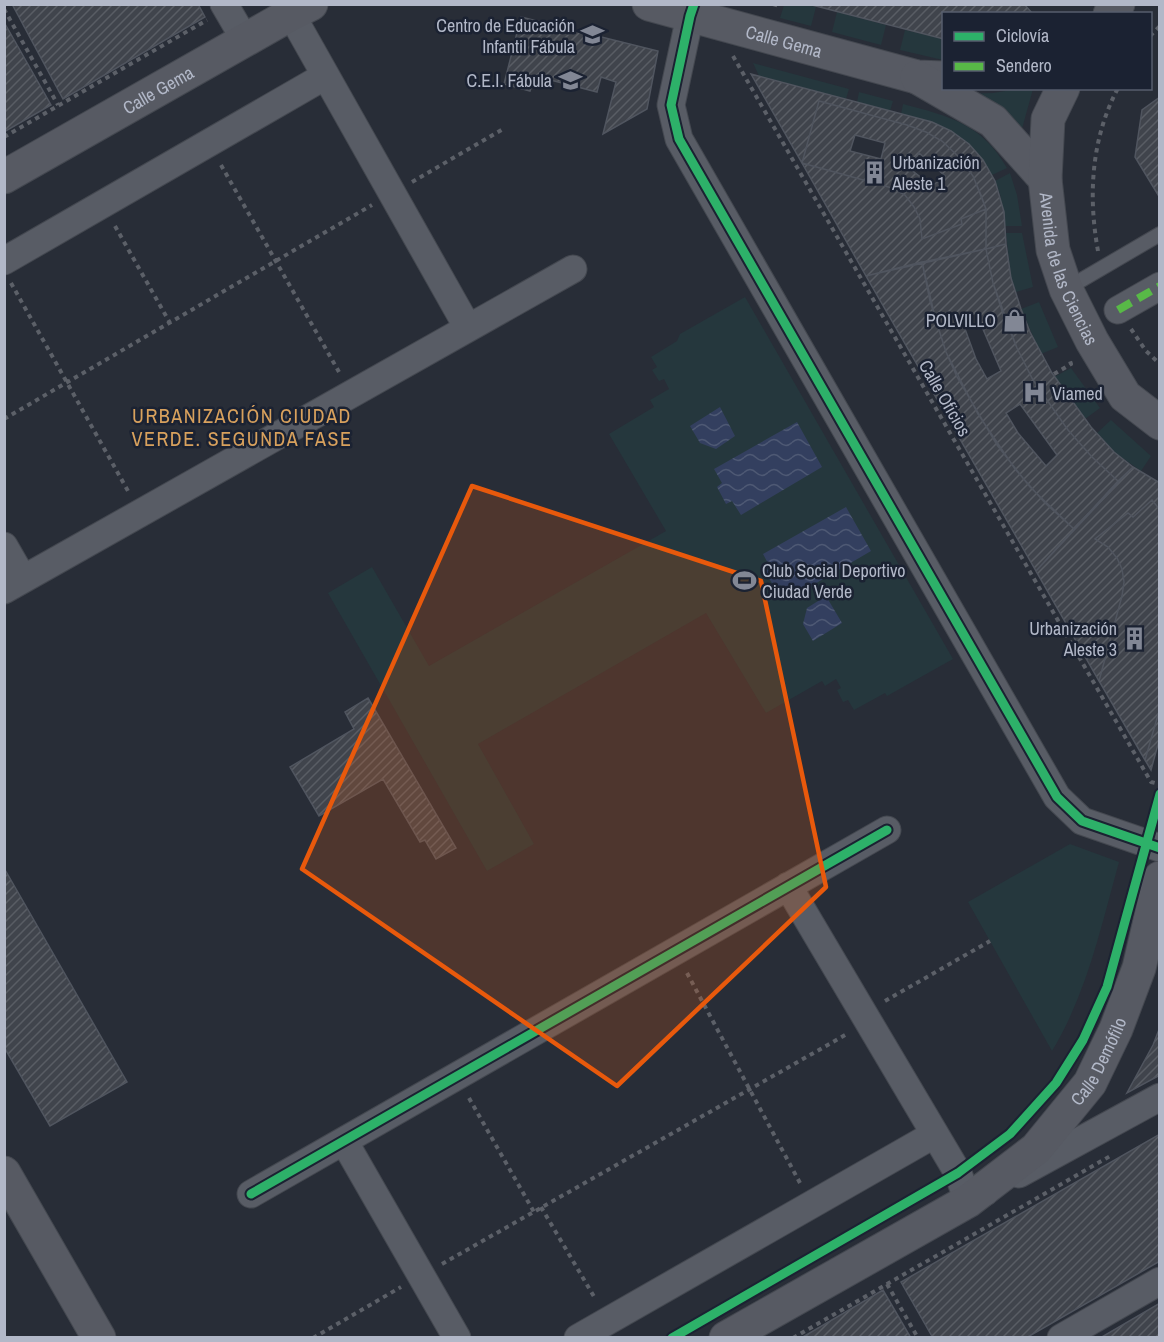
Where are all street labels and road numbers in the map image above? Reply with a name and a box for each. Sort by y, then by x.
street label: Calle Gema [743,18,825,63]
street label: Calle Gema [118,59,198,120]
street label: Avenida de las Ciencias [1034,190,1104,349]
street label: Calle Oficios [913,355,977,441]
street label: Calle Demófilo [1064,1014,1132,1111]

